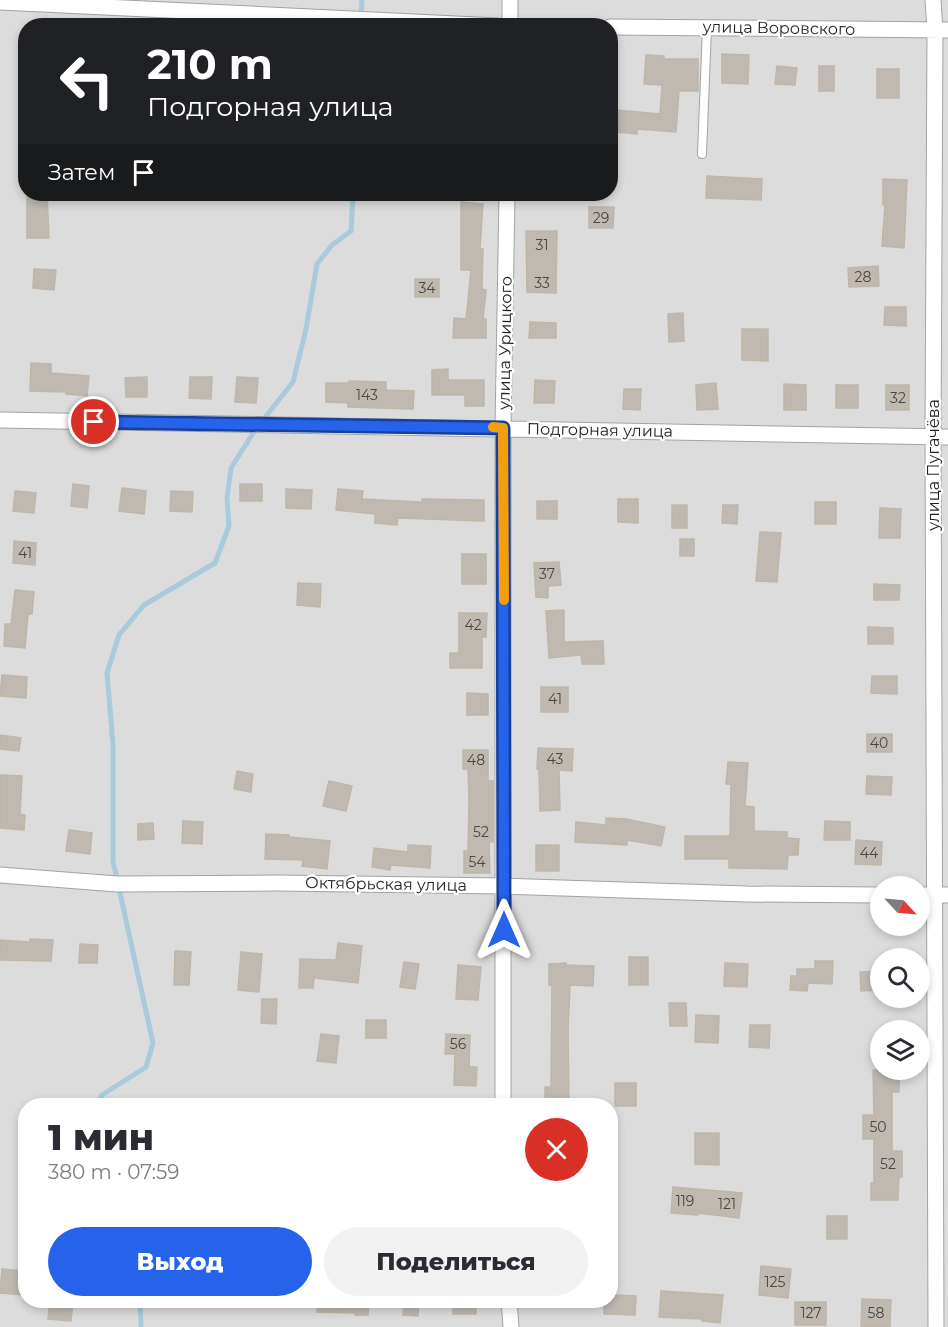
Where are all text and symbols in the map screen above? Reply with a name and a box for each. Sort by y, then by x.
street label: улица Воровского [701,17,856,39]
text: 210 m [147,38,273,90]
icon: left [48,42,126,120]
text: Подгорная улица [147,90,394,123]
icon: arrive [127,156,160,189]
text: Затем [48,159,115,186]
house number: 29 [593,209,609,227]
house number: 31 [536,236,548,254]
house number: 28 [855,268,872,286]
house number: 33 [534,274,550,292]
street label: улица Урицкого [494,276,516,411]
house number: 34 [418,279,436,297]
house number: 143 [356,386,378,404]
house number: 32 [890,389,906,407]
pin [68,396,119,447]
street label: улица Пугачёва [924,399,943,532]
icon: arrive [77,405,110,438]
street label: Подгорная улица [527,419,673,441]
house number: 41 [18,544,32,562]
house number: 37 [539,565,555,583]
house number: 42 [464,616,482,634]
house number: 41 [548,690,562,708]
house number: 40 [870,734,888,752]
house number: 43 [547,750,564,768]
house number: 48 [467,751,485,769]
house number: 52 [473,823,489,841]
house number: 44 [860,844,879,862]
house number: 54 [468,853,486,871]
street label: Октябрьская улица [305,873,467,895]
north arrow [870,876,930,936]
map controls [870,876,930,1080]
position arrow [472,898,536,962]
button: search [870,948,930,1008]
button: layers [870,1020,930,1080]
house number: 56 [450,1035,467,1053]
text: 1 мин [48,1115,154,1159]
button: close [525,1118,588,1181]
house number: 50 [869,1118,887,1136]
house number: 52 [880,1155,896,1173]
text: 380 m · 07:59 [48,1160,179,1184]
house number: 119 [676,1192,694,1210]
house number: 121 [718,1195,736,1213]
button: Выход [48,1227,312,1296]
button: Поделиться [324,1227,588,1296]
house number: 125 [765,1273,786,1291]
house number: 127 [800,1304,822,1322]
house number: 58 [868,1304,884,1322]

